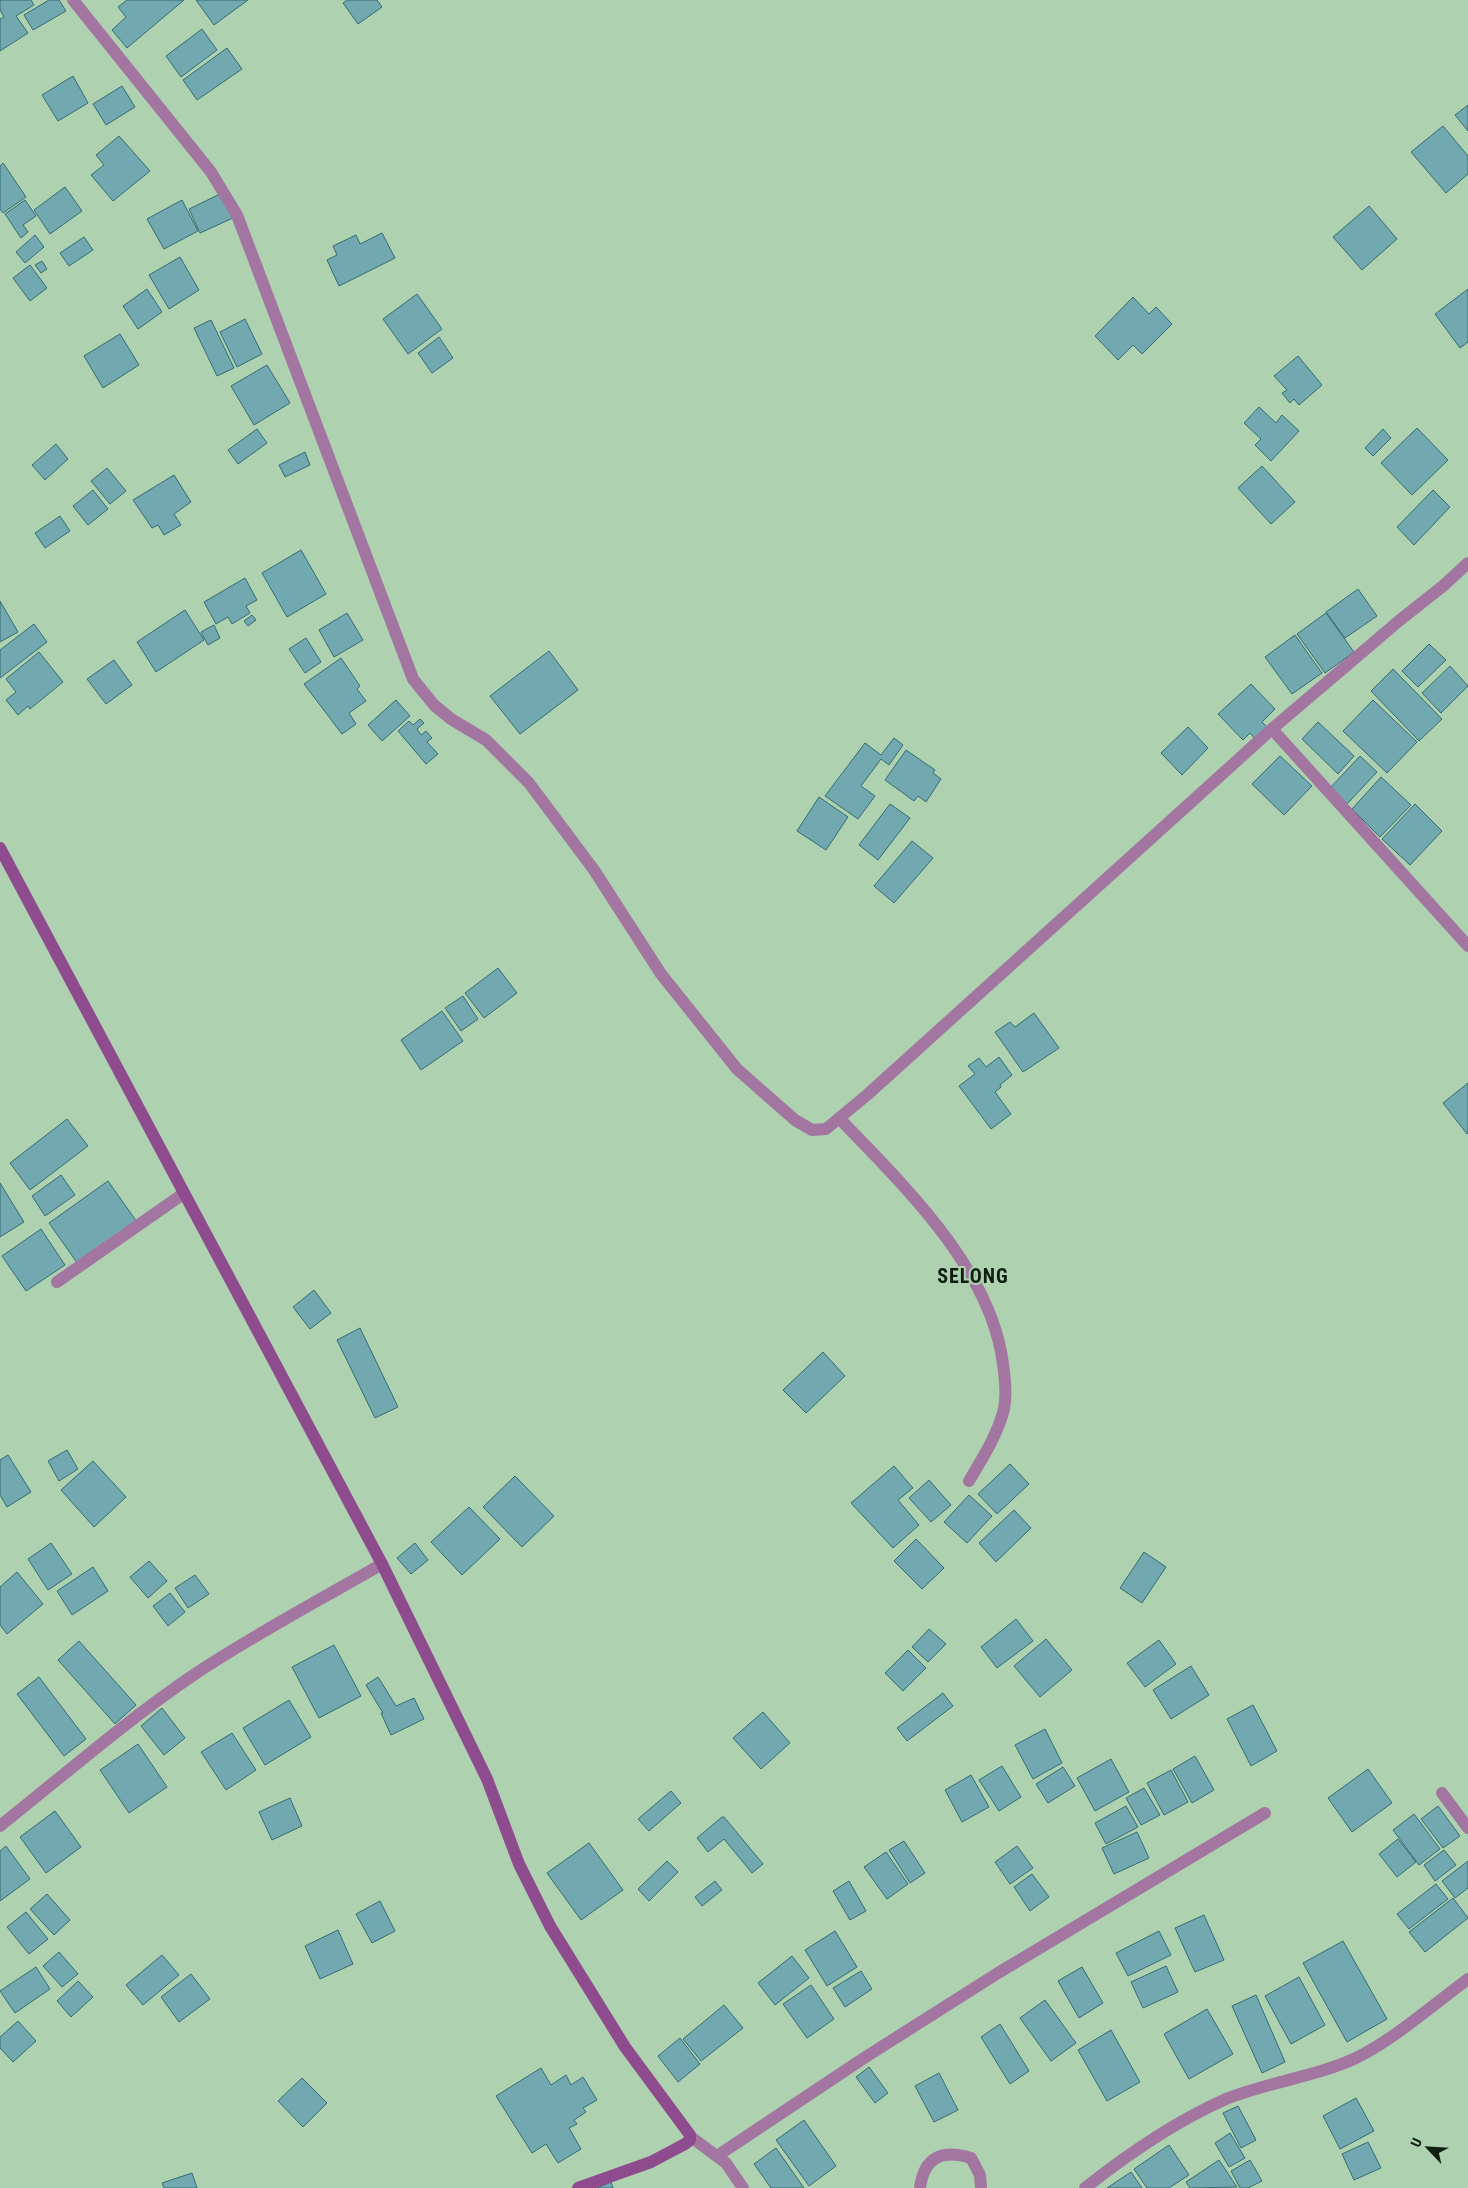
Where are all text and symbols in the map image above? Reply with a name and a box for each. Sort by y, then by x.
district label: SELONG [937,1264,1009,1288]
north arrow [1403,2123,1453,2173]
text: U [1407,2135,1425,2150]

